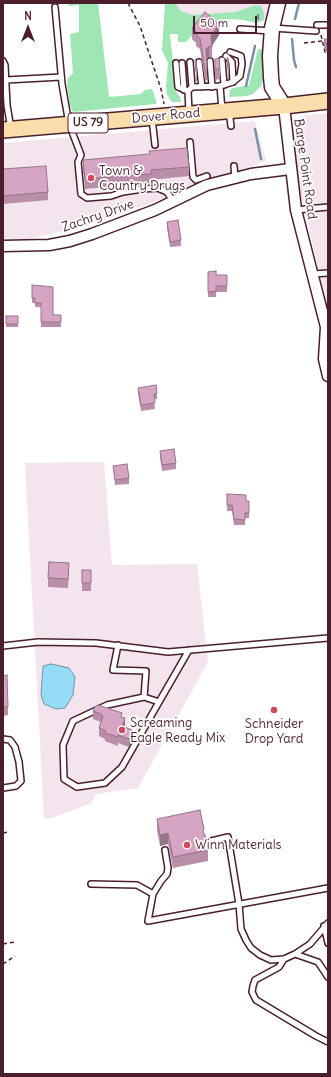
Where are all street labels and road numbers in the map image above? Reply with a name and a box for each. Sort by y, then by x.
street label: Dover Road [131,105,201,127]
road number: US 79 [68,113,108,133]
street label: Barge Point Road [290,118,320,220]
street label: Zachry Drive [60,196,136,236]

